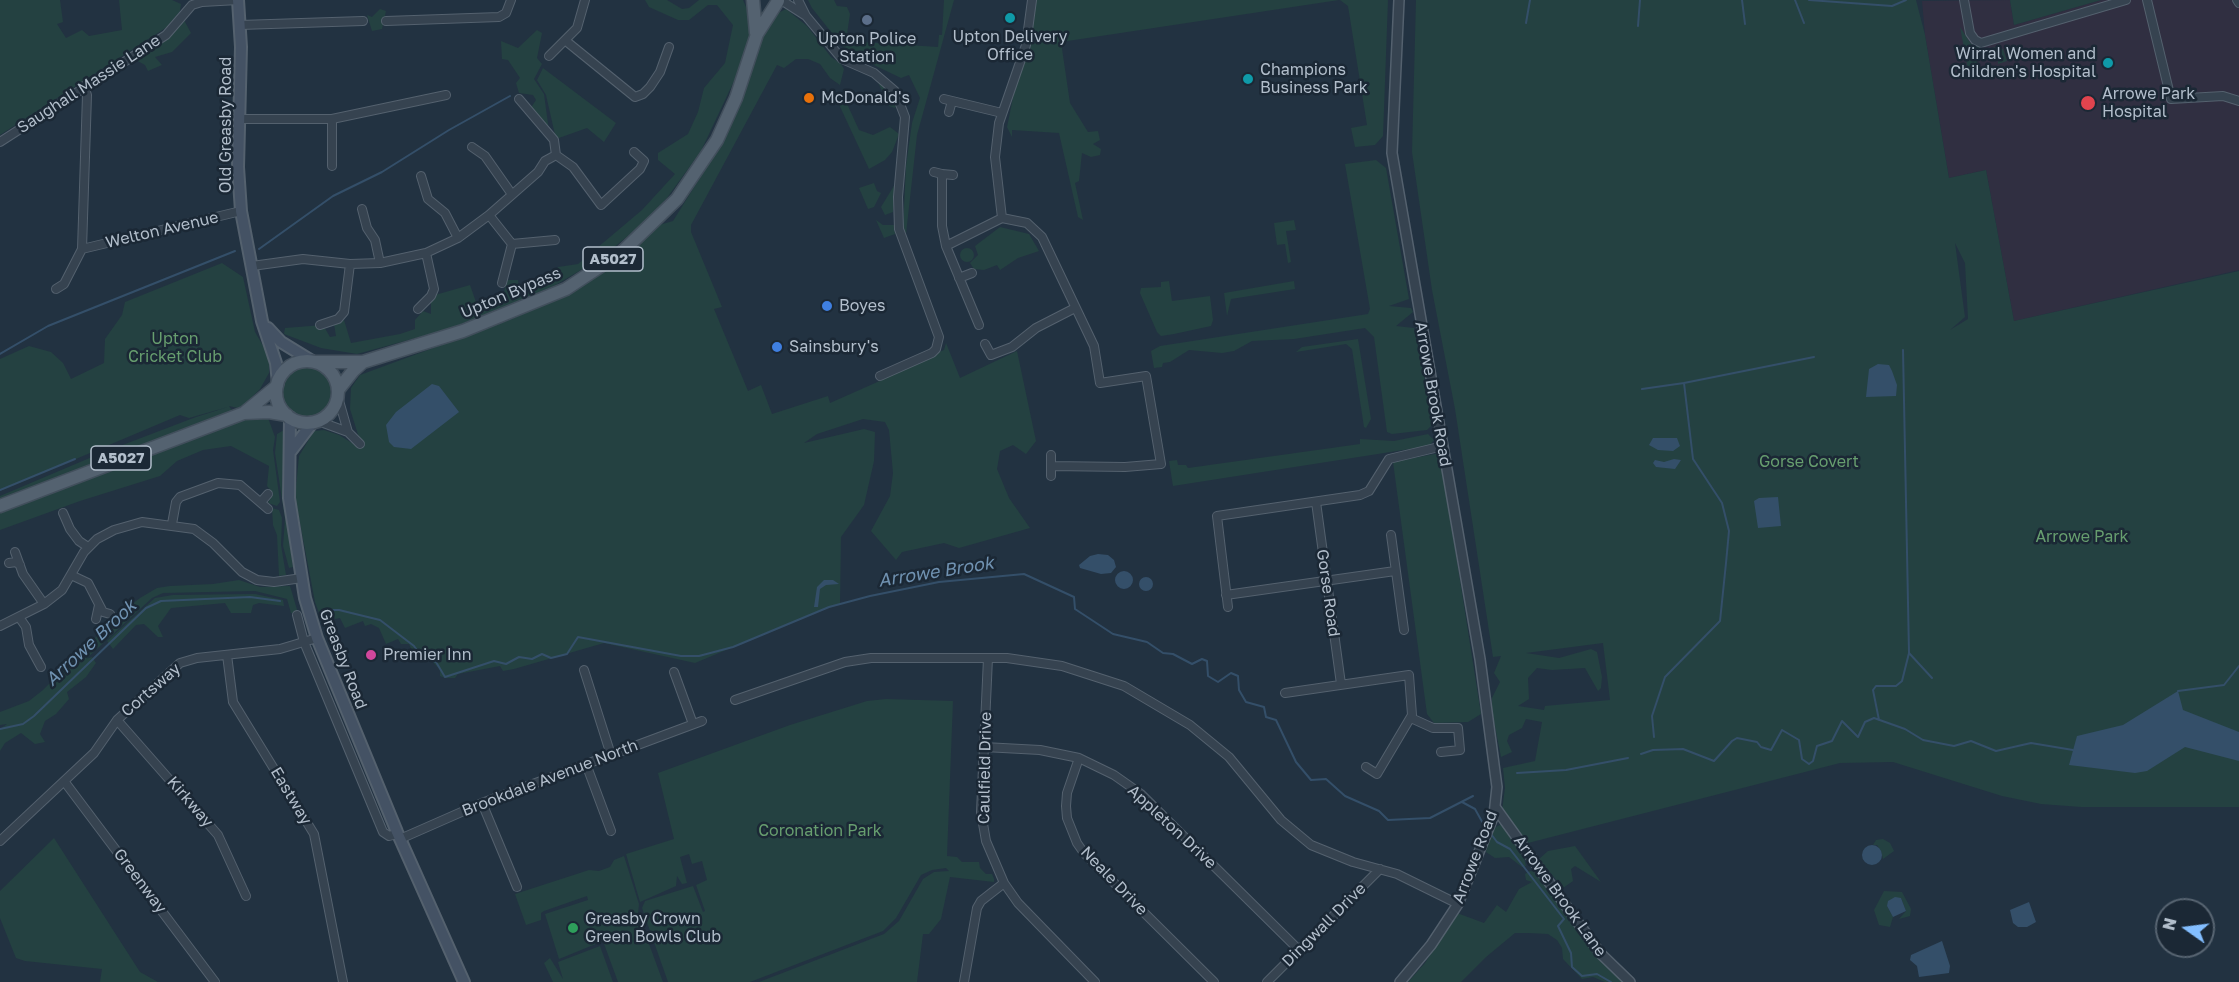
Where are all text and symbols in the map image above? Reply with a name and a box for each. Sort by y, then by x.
marker: Upton Delivery Office [1003,11,1017,25]
marker: Upton Police Station [860,13,874,27]
place label: Upton Delivery Office [953,27,1067,65]
place label: Upton Police Station [818,29,916,67]
street label: Saughall Massie Lane [14,31,164,137]
place label: Wirral Women and Children's Hospital [1950,44,2096,82]
marker: Wirral Women and Children's Hospital [2101,56,2115,70]
street label: Old Greasby Road [216,57,236,193]
place label: Champions Business Park [1260,60,1368,98]
marker: Champions Business Park [1241,72,1255,86]
place label: Arrowe Park Hospital [2102,84,2195,122]
place label: McDonald's [821,88,910,108]
marker: McDonald's [802,91,816,105]
marker: Arrowe Park Hospital [2079,94,2097,112]
street label: Welton Avenue [104,208,220,252]
road number: A5027 [583,247,643,271]
street label: Upton Bypass [458,263,564,323]
place label: Boyes [839,296,885,316]
marker: Boyes [820,299,834,313]
street label: Arrowe Brook Road [1411,320,1455,468]
park label: Upton Cricket Club [128,329,222,367]
place label: Sainsbury's [789,337,879,357]
marker: Sainsbury's [770,340,784,354]
road number: A5027 [91,446,151,470]
park label: Gorse Covert [1759,452,1859,472]
park label: Arrowe Park [2035,527,2129,547]
street label: Gorse Road [1312,548,1344,638]
water label: Arrowe Brook [877,552,995,592]
water label: Arrowe Brook [41,595,141,691]
street label: Greasby Road [315,606,371,712]
place label: Premier Inn [383,645,472,665]
marker: Premier Inn [364,648,378,662]
street label: Cortsway [117,659,185,721]
street label: Caulfield Drive [974,712,996,824]
street label: Brookdale Avenue North [459,736,641,820]
street label: Eastway [266,764,316,828]
street label: Kirkway [163,773,217,831]
street label: Appleton Drive [1124,781,1220,873]
street label: Arrowe Road [1449,808,1501,906]
park label: Coronation Park [758,821,882,841]
street label: Arrowe Brook Lane [1510,832,1610,960]
street label: Neale Drive [1076,843,1152,919]
street label: Greenway [109,845,171,917]
street label: Dingwall Drive [1278,879,1370,971]
north arrow [2155,898,2215,958]
place label: Greasby Crown Green Bowls Club [585,909,721,947]
text: N [2158,916,2181,932]
marker: Greasby Crown Green Bowls Club [566,921,580,935]

